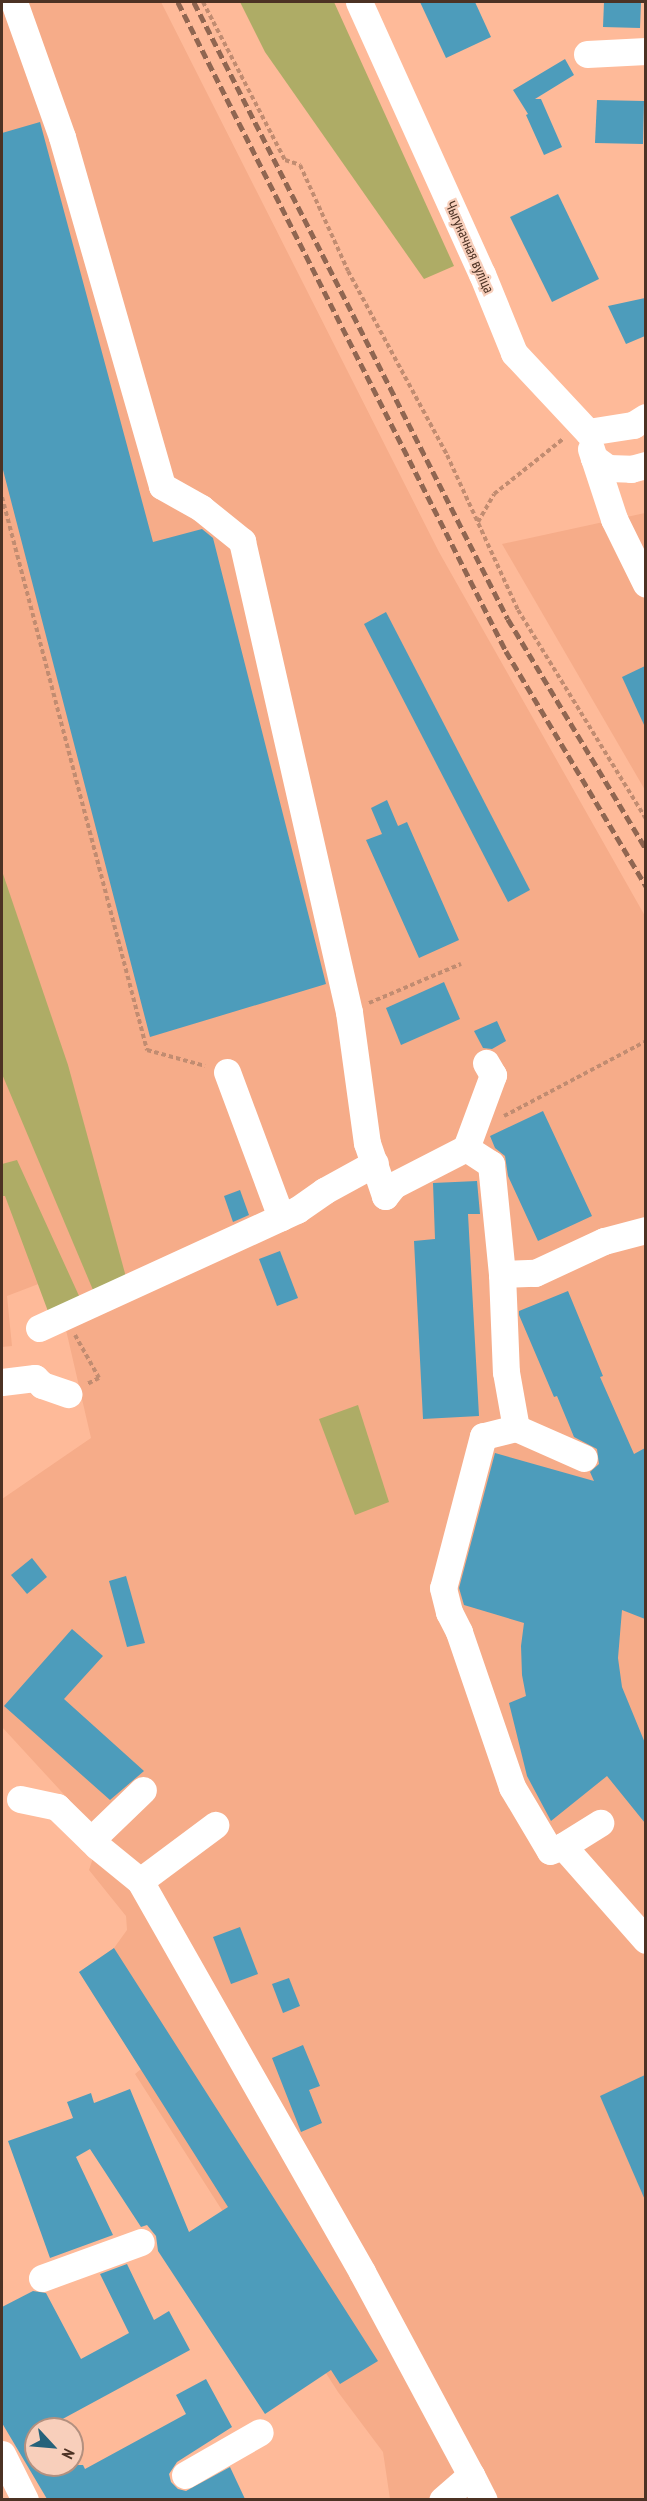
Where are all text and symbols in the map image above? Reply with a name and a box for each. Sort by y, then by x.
street label: Чыгуначная вуліца [442,198,498,296]
north arrow [24,2417,84,2477]
text: N [58,2446,79,2462]

